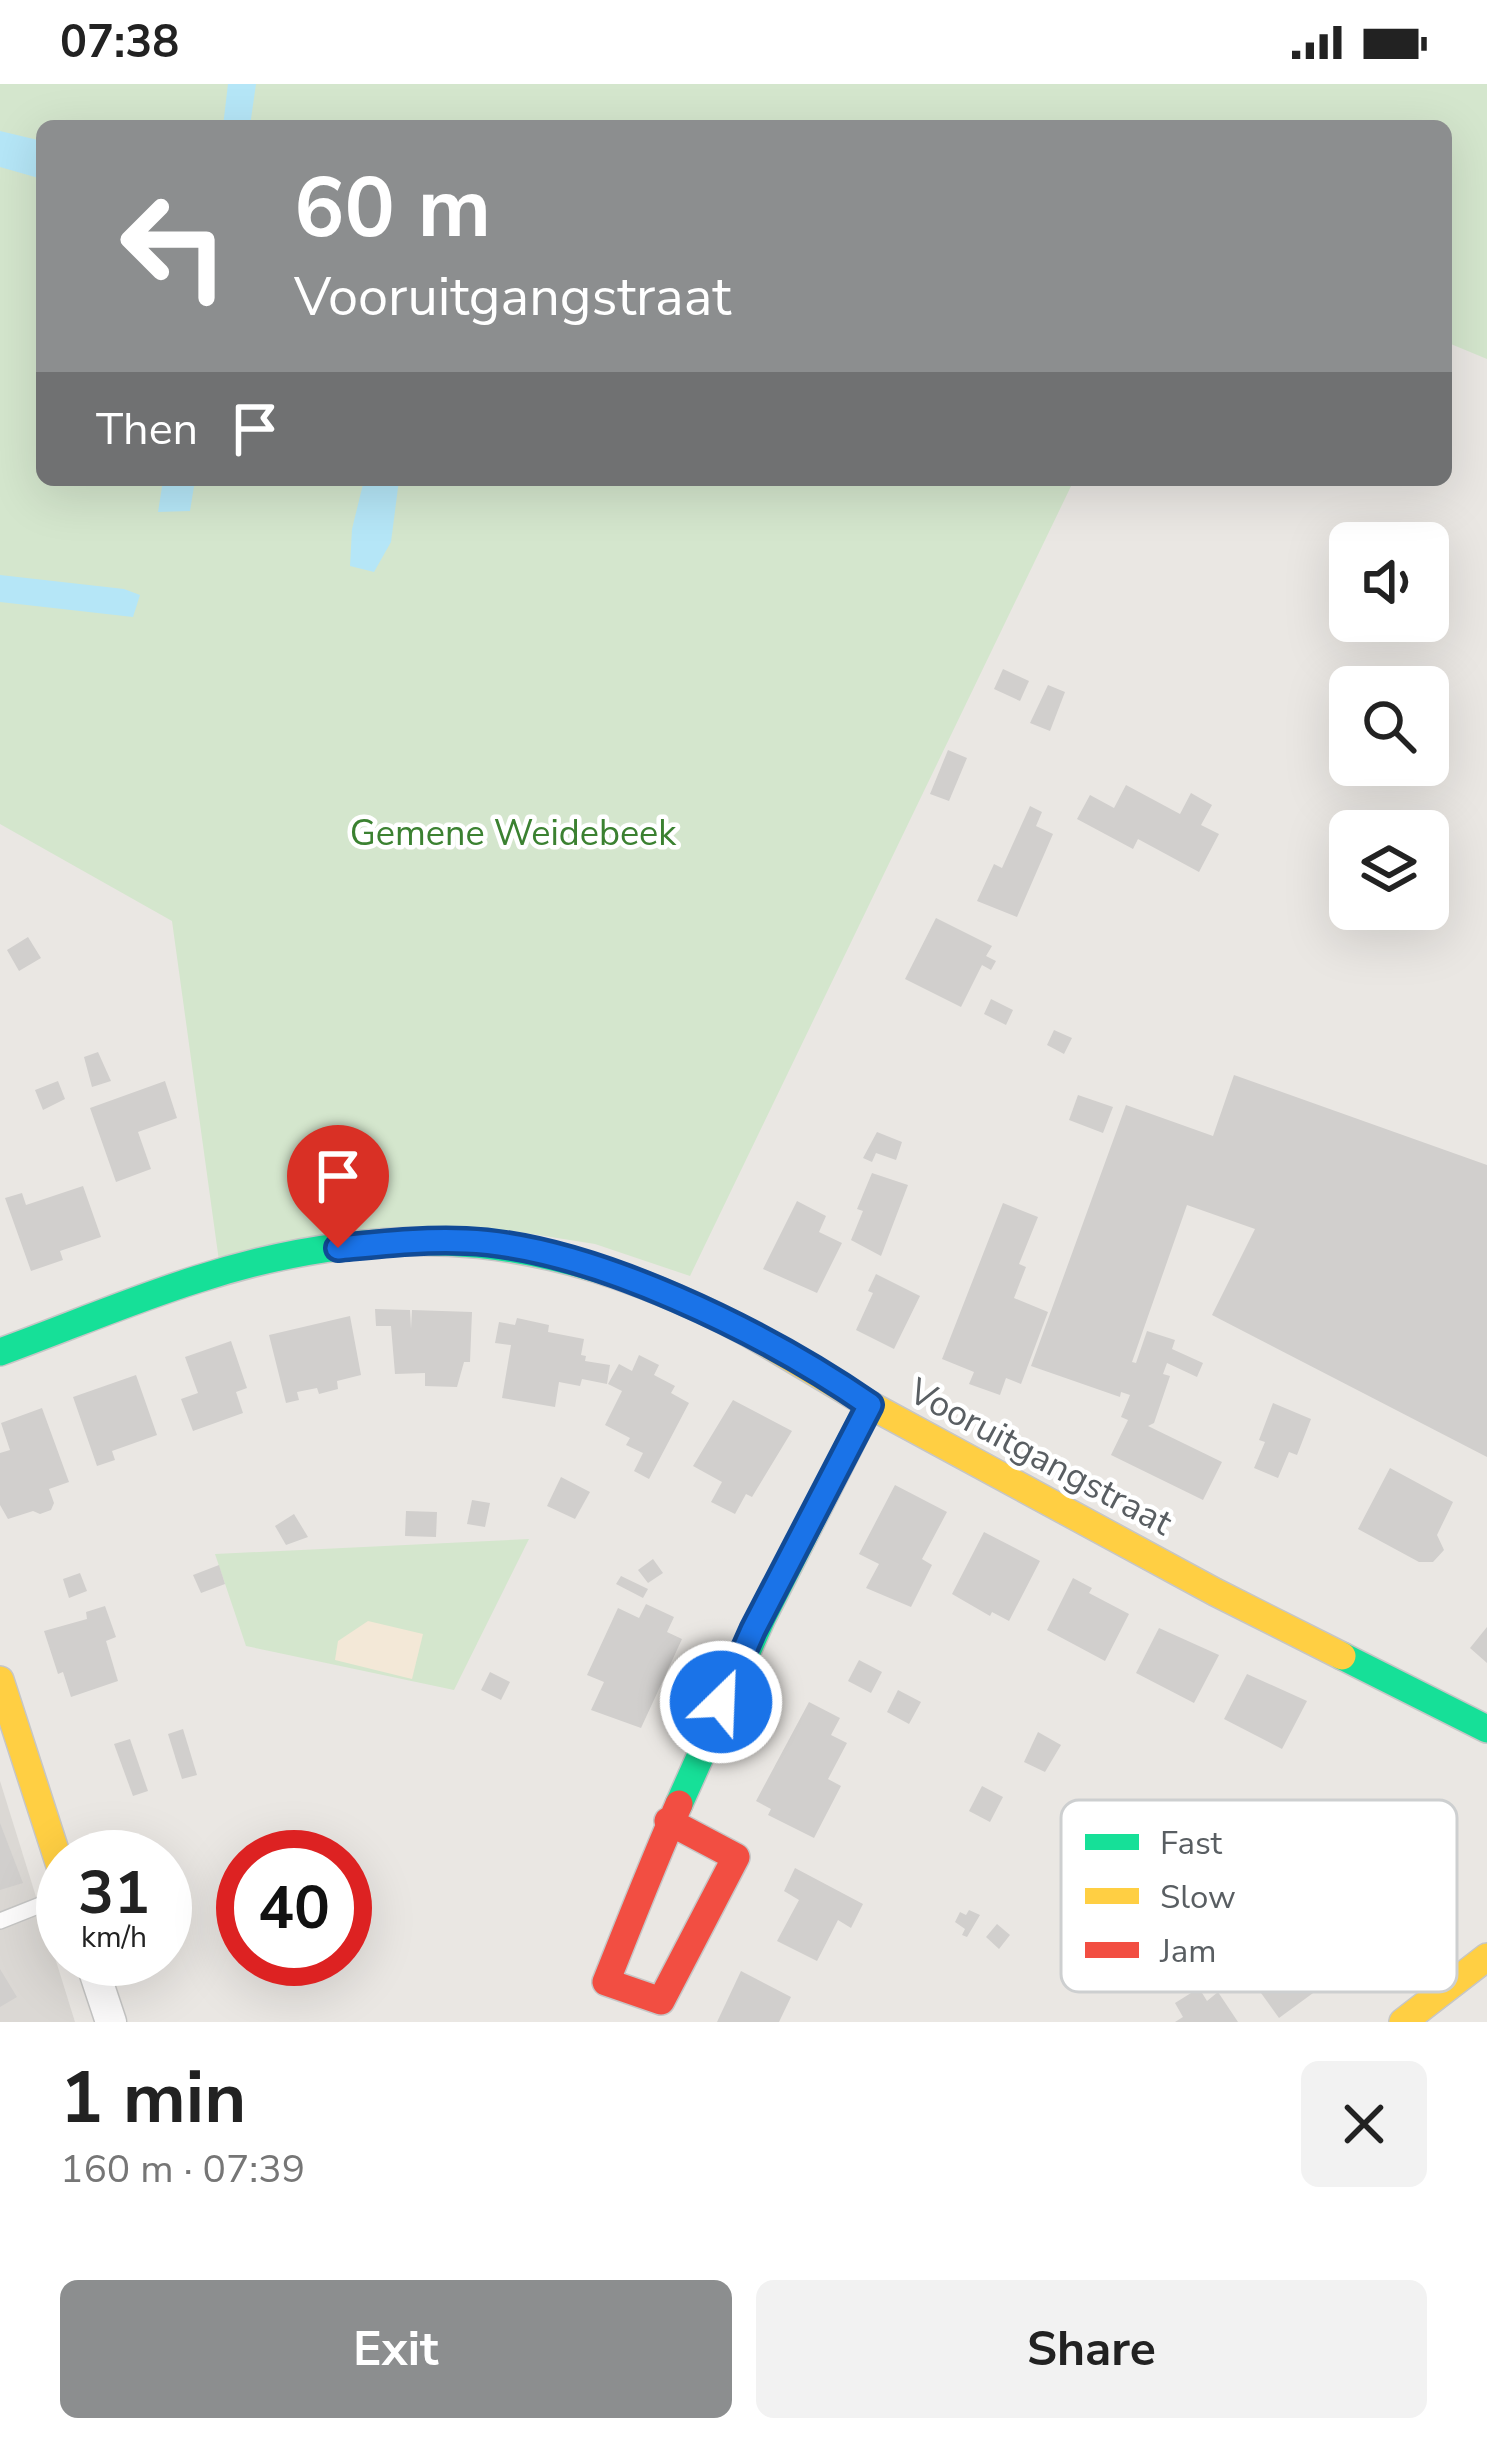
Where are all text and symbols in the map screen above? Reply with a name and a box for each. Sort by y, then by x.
text: 07:38 [60,12,179,73]
text: 60 m [294,151,491,266]
icon: left [96,168,252,324]
text: Vooruitgangstraat [294,260,731,334]
icon: arrive [222,396,288,462]
text: Then [96,399,198,460]
map controls [1329,522,1449,930]
button: sound [1329,522,1449,642]
button: search [1329,666,1449,786]
park label: Gemene Weidebeek [350,809,677,858]
button: layers [1329,810,1449,930]
pin [287,1125,389,1248]
icon: arrive [305,1143,371,1209]
street label: Vooruitgangstraat [899,1367,1181,1548]
position arrow [658,1639,784,1765]
legend [1061,1800,1457,1992]
text: Fast [1160,1821,1223,1866]
speed limit sign: 40 [216,1830,372,1986]
text: 31 [78,1852,150,1934]
text: Slow [1160,1875,1236,1920]
text: km/h [81,1917,147,1958]
text: Jam [1159,1929,1216,1974]
text: 1 min [60,2049,246,2147]
button: close [1301,2061,1427,2187]
text: 160 m · 07:39 [60,2143,305,2196]
button: Exit [60,2280,732,2418]
button: Share [756,2280,1427,2418]

